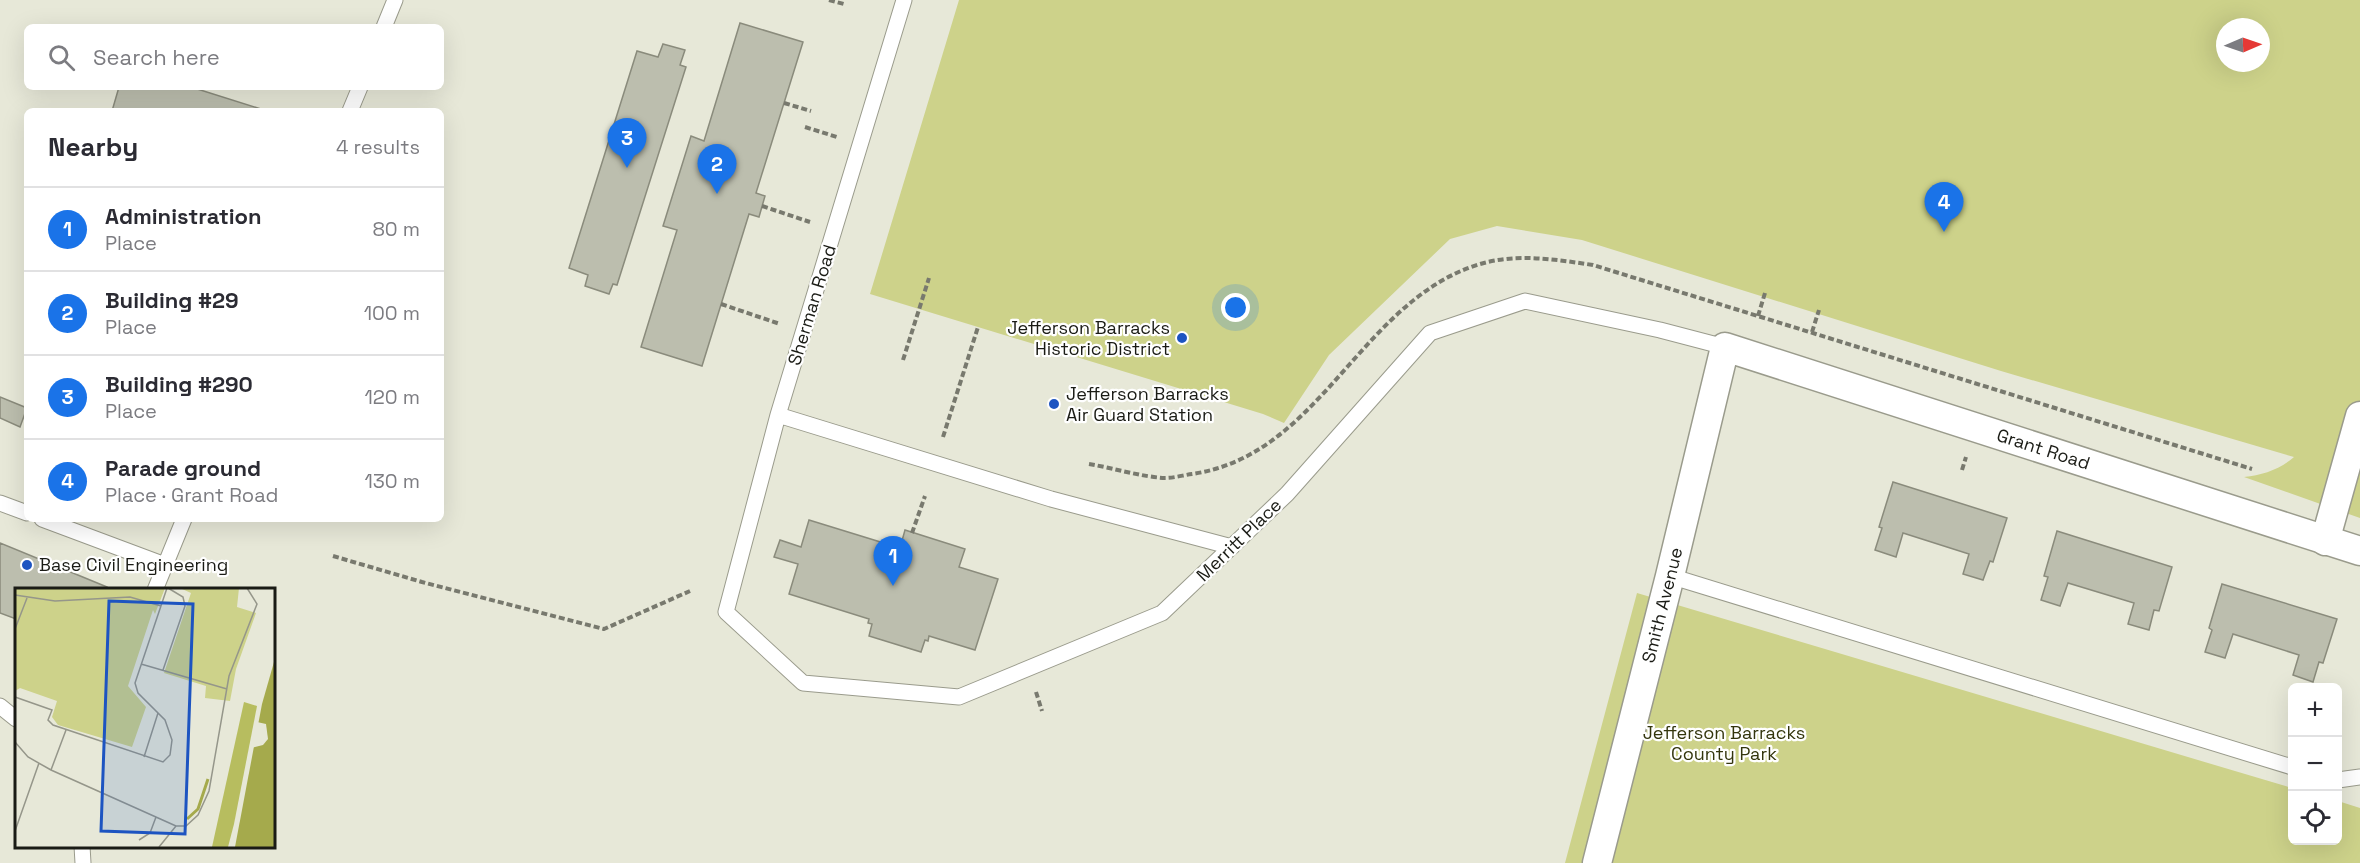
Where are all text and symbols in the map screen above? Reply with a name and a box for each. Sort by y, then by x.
north arrow [2216,18,2270,72]
search box [24,24,444,90]
icon: search [45,41,78,74]
text: Search here [93,43,220,71]
pin: 3 [608,118,646,168]
text: Nearby [48,130,138,164]
text: 4 results [336,134,420,160]
pin: 2 [698,144,736,194]
pin: 4 [1924,182,1964,232]
text: Administration [105,202,262,230]
text: 1 [63,216,72,242]
text: 80 m [372,216,420,242]
text: Place [105,230,157,256]
street label: Sherman Road [782,242,841,368]
text: Building #29 [105,286,239,314]
your location [1221,293,1250,322]
text: 2 [62,300,73,326]
text: 100 m [364,300,420,326]
text: Place [105,314,157,340]
place label: Jefferson Barracks Historic District [1007,316,1170,360]
marker: Jefferson Barracks Historic District [1175,331,1189,345]
text: Building #290 [105,370,253,398]
place label: Jefferson Barracks Air Guard Station [1066,382,1229,426]
text: 3 [61,384,74,410]
text: 120 m [364,384,420,410]
marker: Jefferson Barracks Air Guard Station [1047,397,1061,411]
text: Place [105,398,157,424]
street label: Grant Road [1994,423,2093,475]
text: Parade ground [105,454,261,482]
text: 4 [61,468,74,494]
text: 130 m [364,468,420,494]
text: Place · Grant Road [105,482,278,508]
street label: Merritt Place [1191,493,1286,586]
pin: 1 [874,536,912,586]
street label: Smith Avenue [1636,545,1687,665]
place label: Base Civil Engineering [39,553,228,576]
marker: Base Civil Engineering [20,558,34,572]
inset map [15,588,274,848]
map controls [2288,683,2342,845]
button: + [2288,683,2342,737]
park label: Jefferson Barracks County Park [1643,721,1805,765]
button: − [2288,737,2342,791]
button: locate [2288,791,2342,845]

